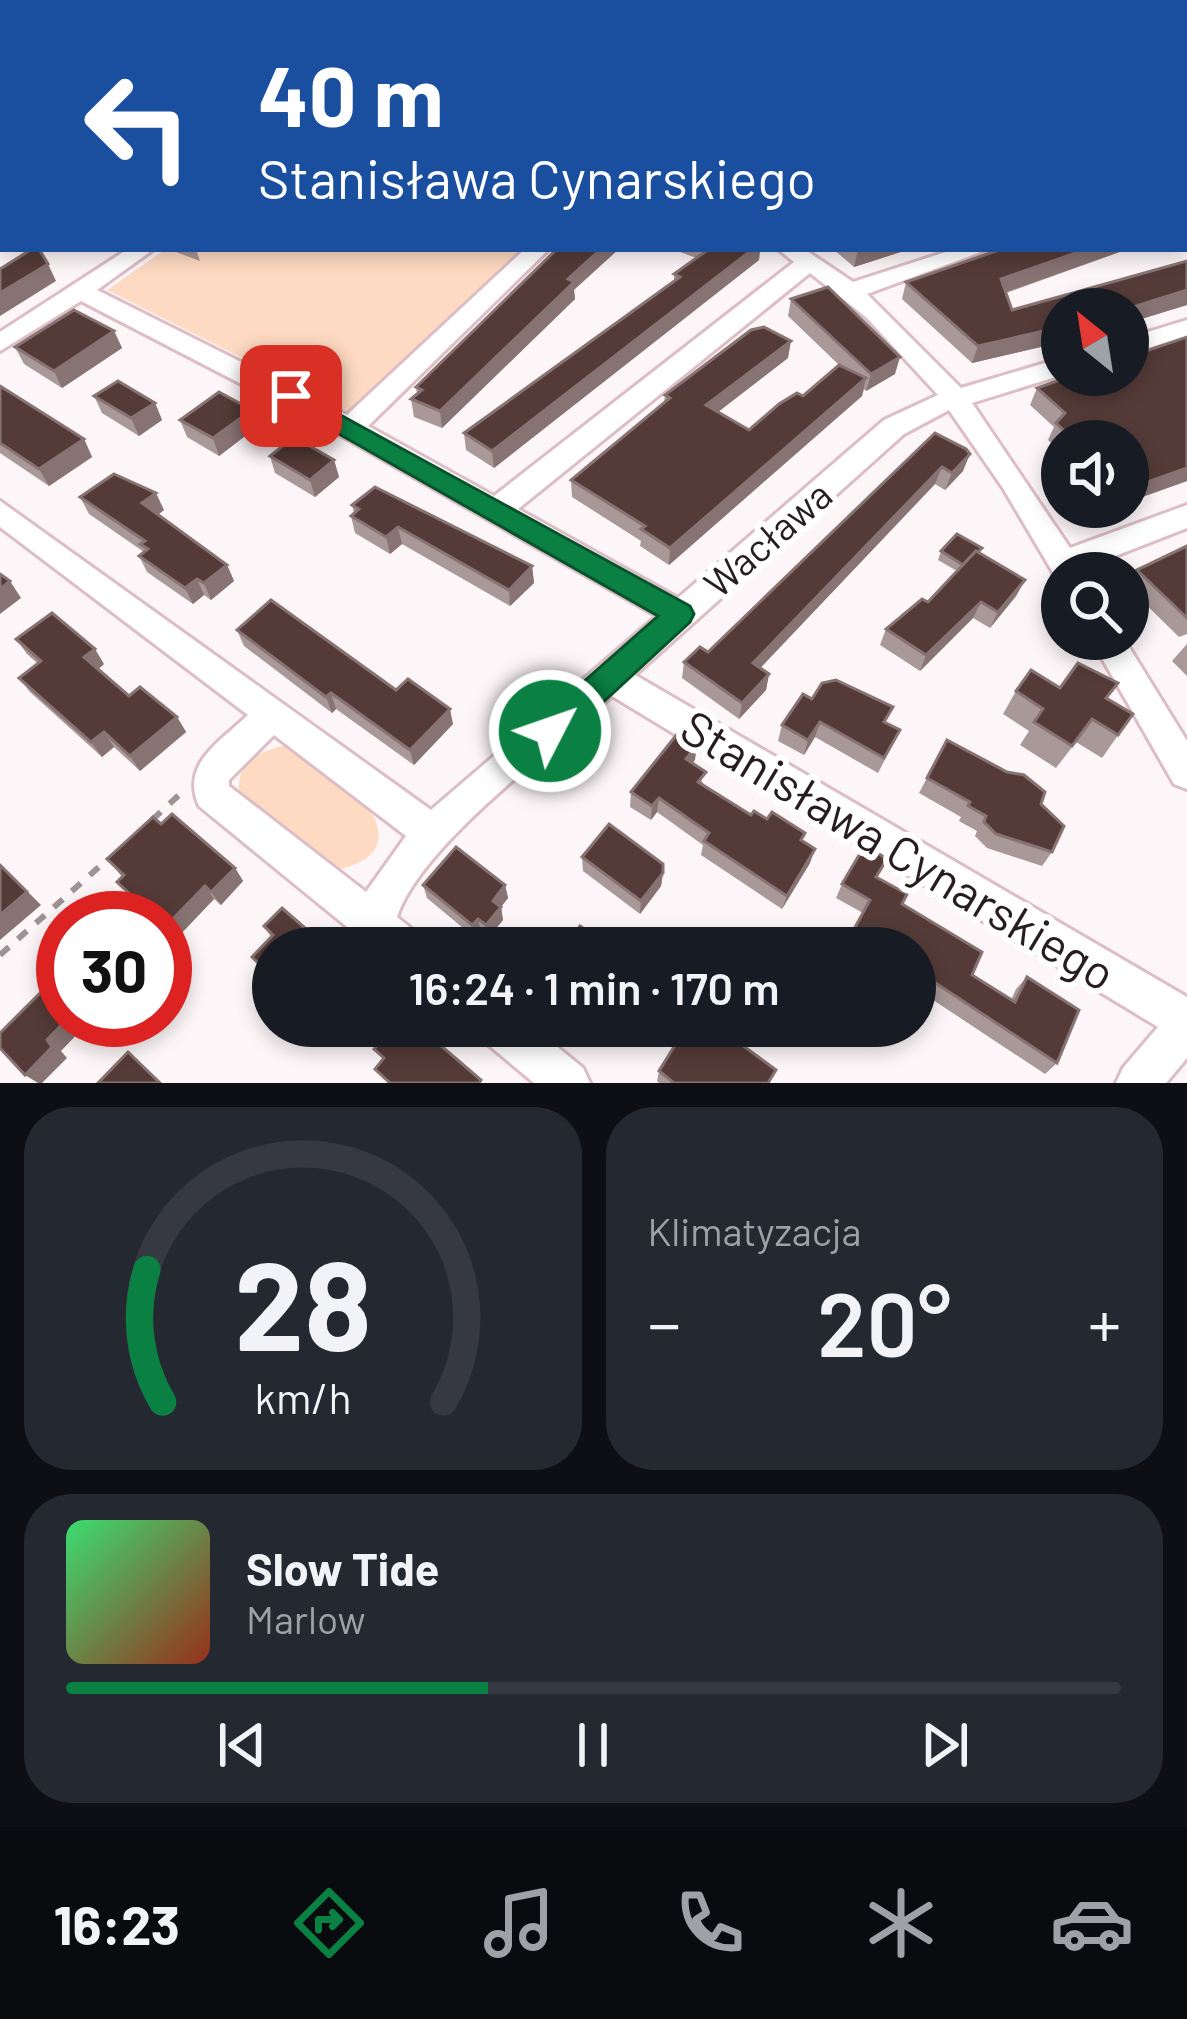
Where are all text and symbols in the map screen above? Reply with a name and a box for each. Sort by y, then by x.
text: 40 m [258,43,444,144]
icon: left [60,48,216,204]
text: Stanisława Cynarskiego [258,145,816,210]
north arrow [1041,288,1149,396]
map controls [1041,288,1149,660]
pin [240,345,342,447]
icon: arrive [258,363,324,429]
button: sound [1041,420,1149,528]
street label: Wacława [694,470,840,606]
button: search [1041,552,1149,660]
position arrow [487,668,613,794]
street label: Stanisława Cynarskiego [672,696,1126,1002]
speed limit sign: 30 [36,891,192,1047]
text: 16:24 · 1 min · 170 m [409,960,779,1014]
text: Klimatyzacja [648,1207,862,1254]
text: 28 [234,1226,371,1376]
text: 20° [817,1267,952,1375]
text: − [648,1282,681,1361]
text: + [1088,1282,1121,1361]
text: km/h [254,1370,351,1422]
text: Slow Tide [246,1541,439,1595]
text: Marlow [246,1595,366,1642]
icon: previous [209,1712,275,1778]
icon: pause [560,1712,626,1778]
icon: next [912,1712,978,1778]
icon: directions [287,1881,371,1965]
icon: music [477,1881,561,1965]
icon: phone [668,1881,752,1965]
icon: climate [859,1881,943,1965]
icon: car [1050,1881,1134,1965]
text: 16:23 [53,1891,180,1956]

